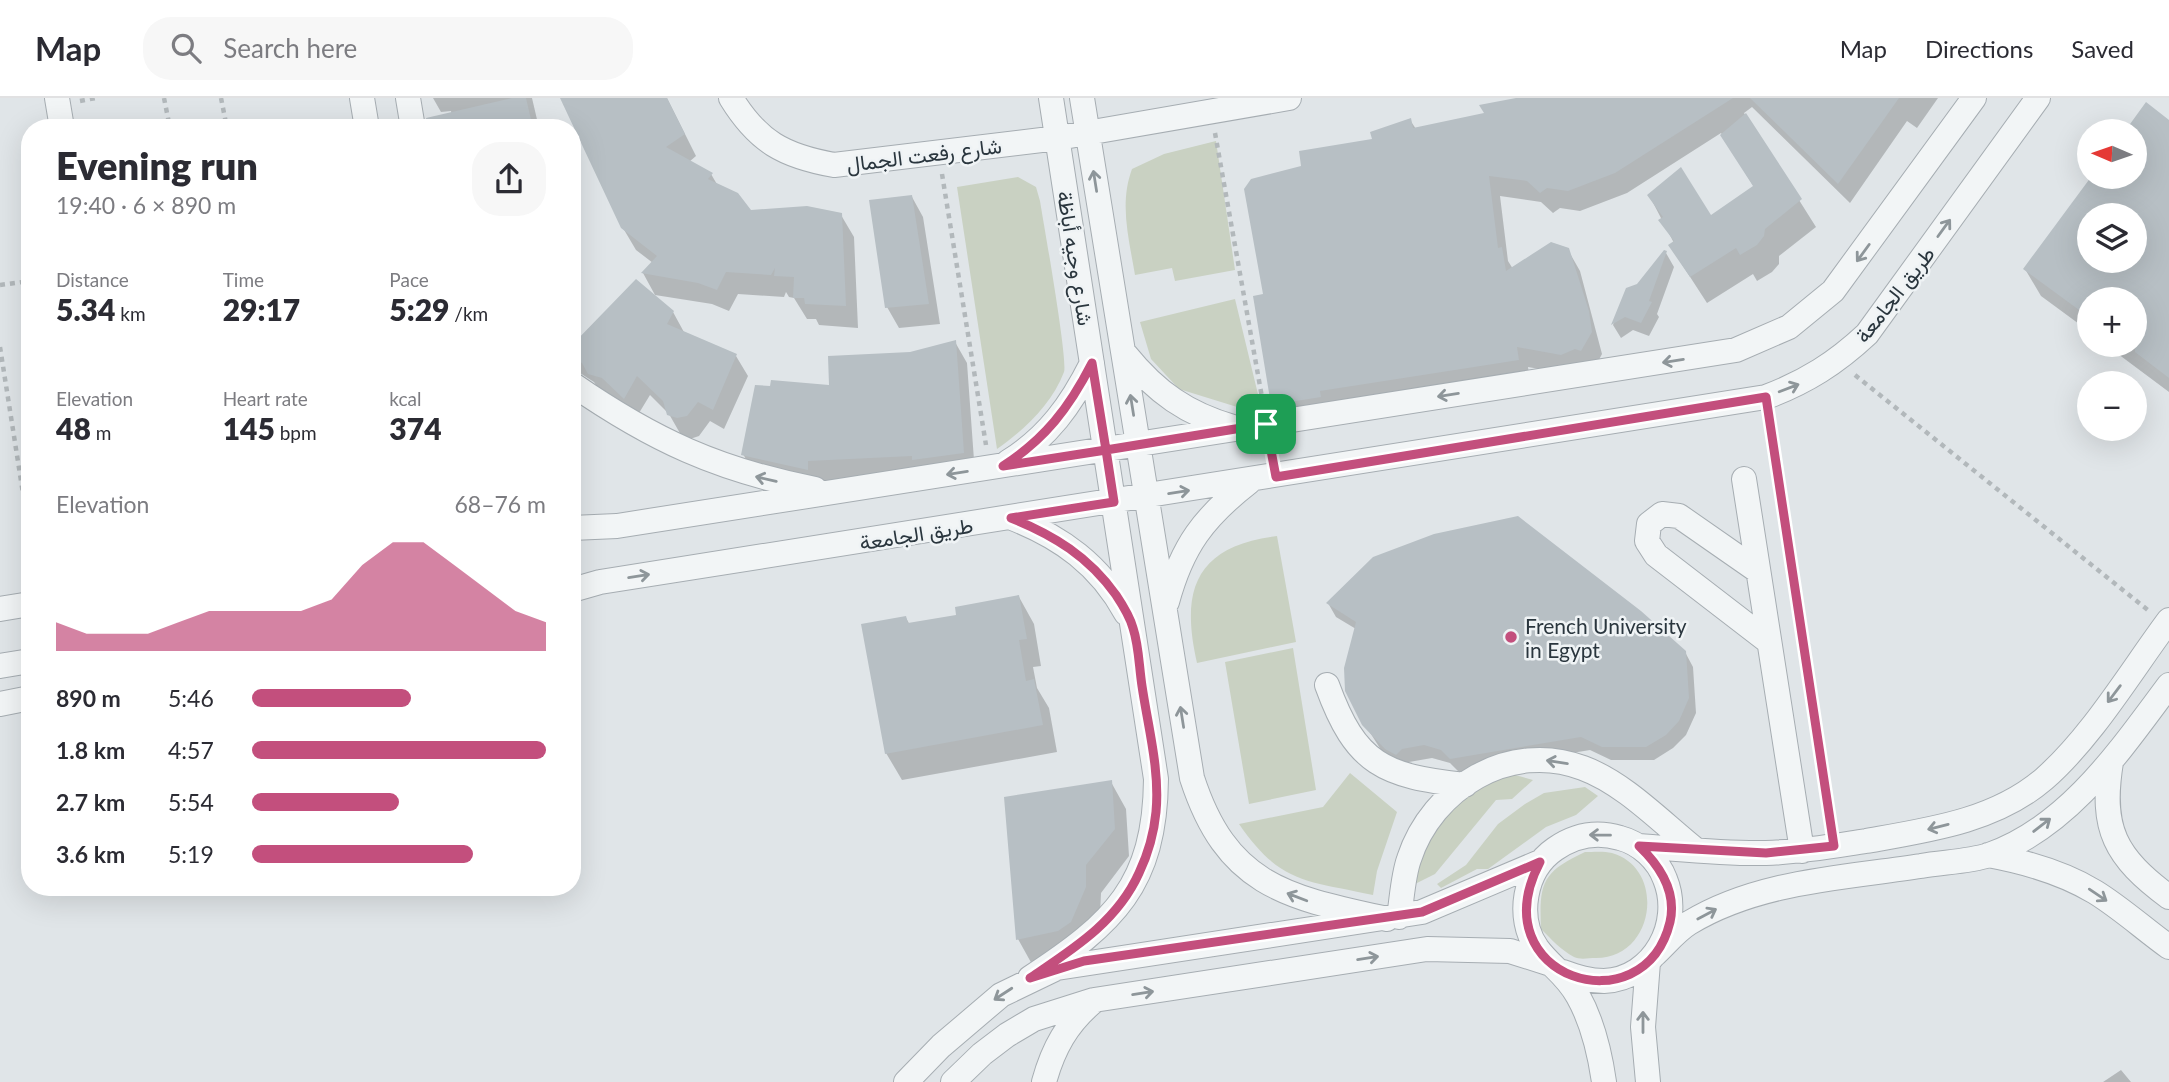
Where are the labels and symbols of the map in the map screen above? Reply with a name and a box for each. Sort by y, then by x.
north arrow [2077,119,2147,189]
street label: شارع رفعت الجمال [845,132,1003,179]
one-way arrow [1088,170,1101,193]
street label: شارع وجيه أباظة [1050,189,1099,328]
one-way arrow [1937,219,1952,238]
street label: طريق الجامعة [1849,241,1941,348]
one-way arrow [1855,243,1870,262]
one-way arrow [1662,354,1685,367]
one-way arrow [1777,381,1799,394]
one-way arrow [1437,389,1460,402]
one-way arrow [1125,394,1138,417]
pin [1236,394,1296,454]
one-way arrow [946,467,969,480]
one-way arrow [755,471,778,485]
one-way arrow [1167,485,1189,498]
street label: طريق الجامعة [857,512,975,556]
one-way arrow [627,569,650,582]
place label: French University in Egypt [1525,613,1687,662]
marker: French University in Egypt [1503,629,1519,645]
one-way arrow [2107,685,2122,704]
one-way arrow [1176,706,1189,729]
one-way arrow [1546,755,1569,768]
one-way arrow [2032,818,2051,832]
one-way arrow [1927,821,1950,834]
one-way arrow [1589,829,1612,842]
one-way arrow [2087,888,2107,902]
one-way arrow [1286,890,1308,902]
one-way arrow [1696,906,1717,920]
one-way arrow [1356,951,1379,964]
one-way arrow [1131,986,1154,999]
one-way arrow [994,987,1013,1001]
one-way arrow [1636,1011,1650,1034]

